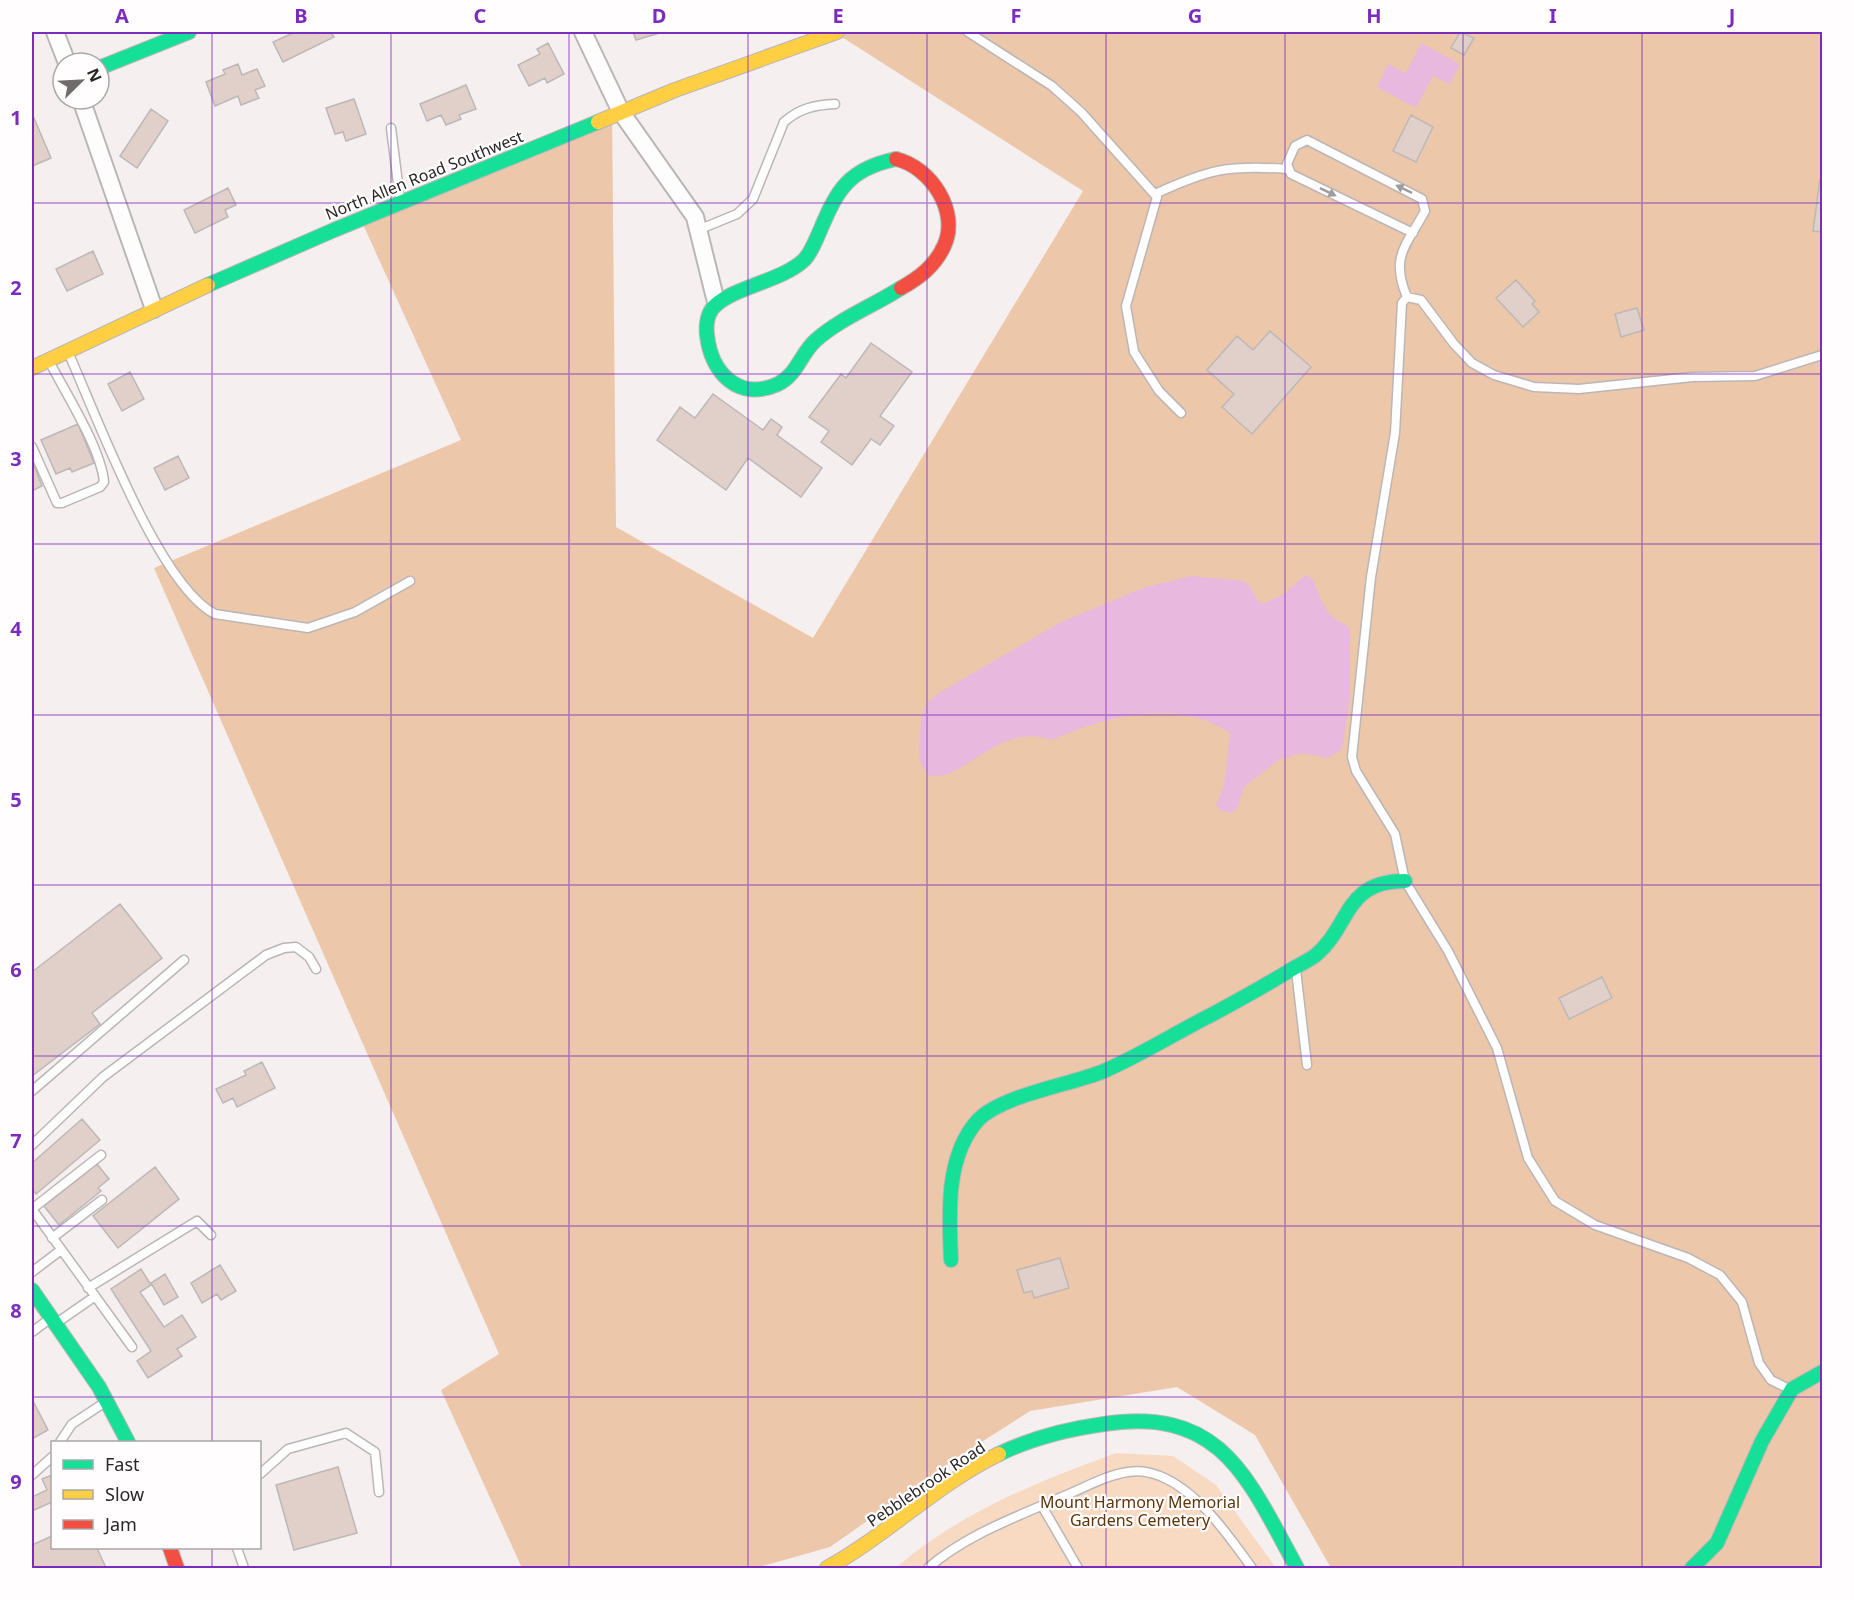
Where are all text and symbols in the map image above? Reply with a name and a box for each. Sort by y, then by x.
text: A [115,2,129,29]
text: B [294,2,308,29]
text: C [474,2,487,29]
text: D [652,2,666,29]
text: E [832,2,844,29]
text: F [1011,2,1021,29]
text: G [1188,2,1202,29]
text: H [1366,2,1382,29]
text: I [1549,2,1557,29]
text: J [1727,2,1735,29]
north arrow [51,51,111,111]
text: N [82,64,107,85]
text: 1 [10,104,22,131]
street label: North Allen Road Southwest [322,125,526,225]
one-way arrow [1395,184,1413,194]
one-way arrow [1320,188,1337,197]
text: 2 [10,274,22,301]
text: 3 [10,445,22,472]
text: 4 [10,615,22,642]
text: 5 [10,786,22,813]
text: 6 [10,956,22,983]
text: 7 [10,1127,22,1154]
text: 8 [10,1297,22,1324]
street label: Pebblebrook Road [863,1436,989,1532]
legend [51,1441,261,1549]
text: Fast [105,1452,140,1476]
text: 9 [10,1468,22,1495]
text: Slow [105,1482,144,1506]
park label: Mount Harmony Memorial Gardens Cemetery [1040,1491,1240,1531]
text: Jam [103,1512,137,1536]

